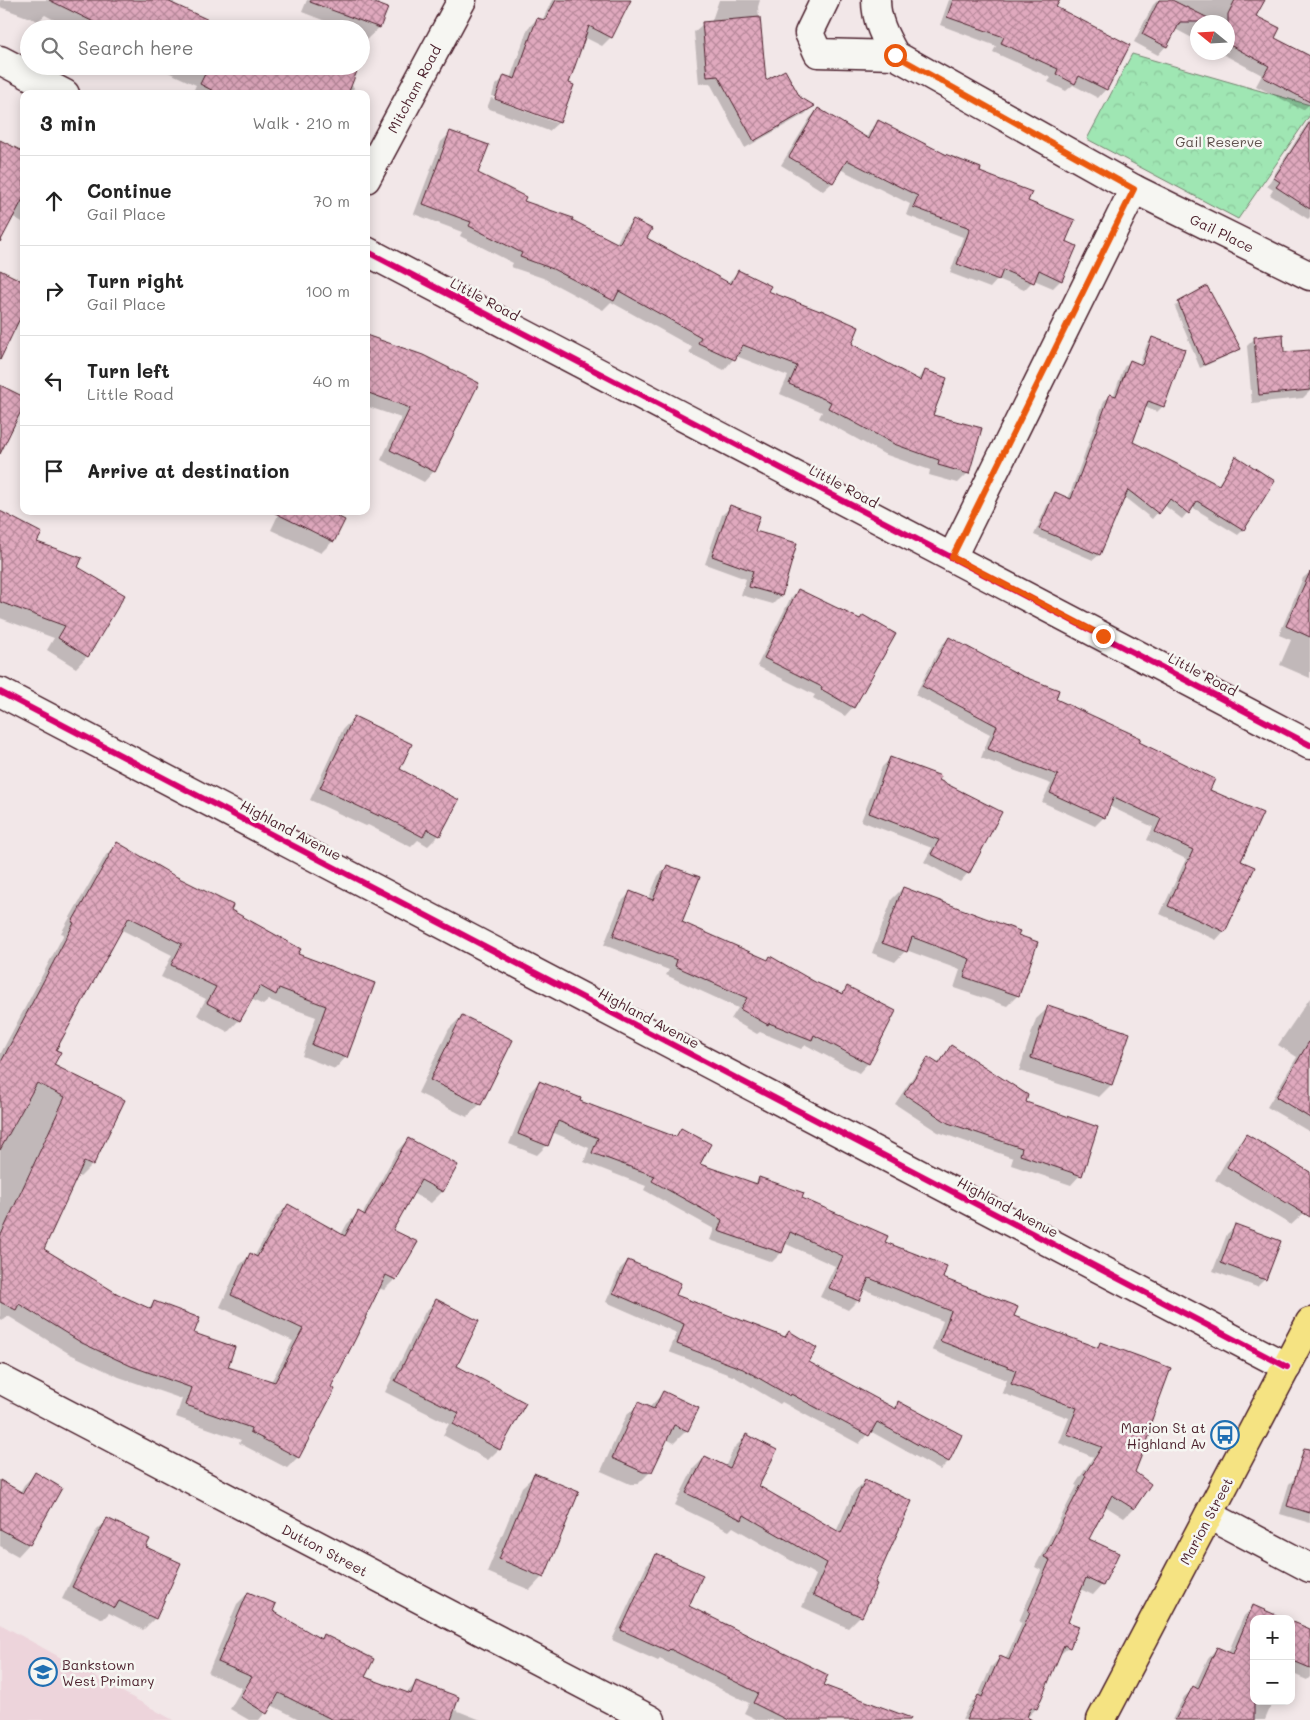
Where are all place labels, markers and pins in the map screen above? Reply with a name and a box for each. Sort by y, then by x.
place label: Marion St at Highland Av [1121,1418,1206,1453]
bus stop icon: Marion St at Highland Av [1210,1420,1240,1450]
place label: Bankstown West Primary [62,1655,154,1690]
school or university icon: Bankstown West Primary [28,1657,58,1687]

